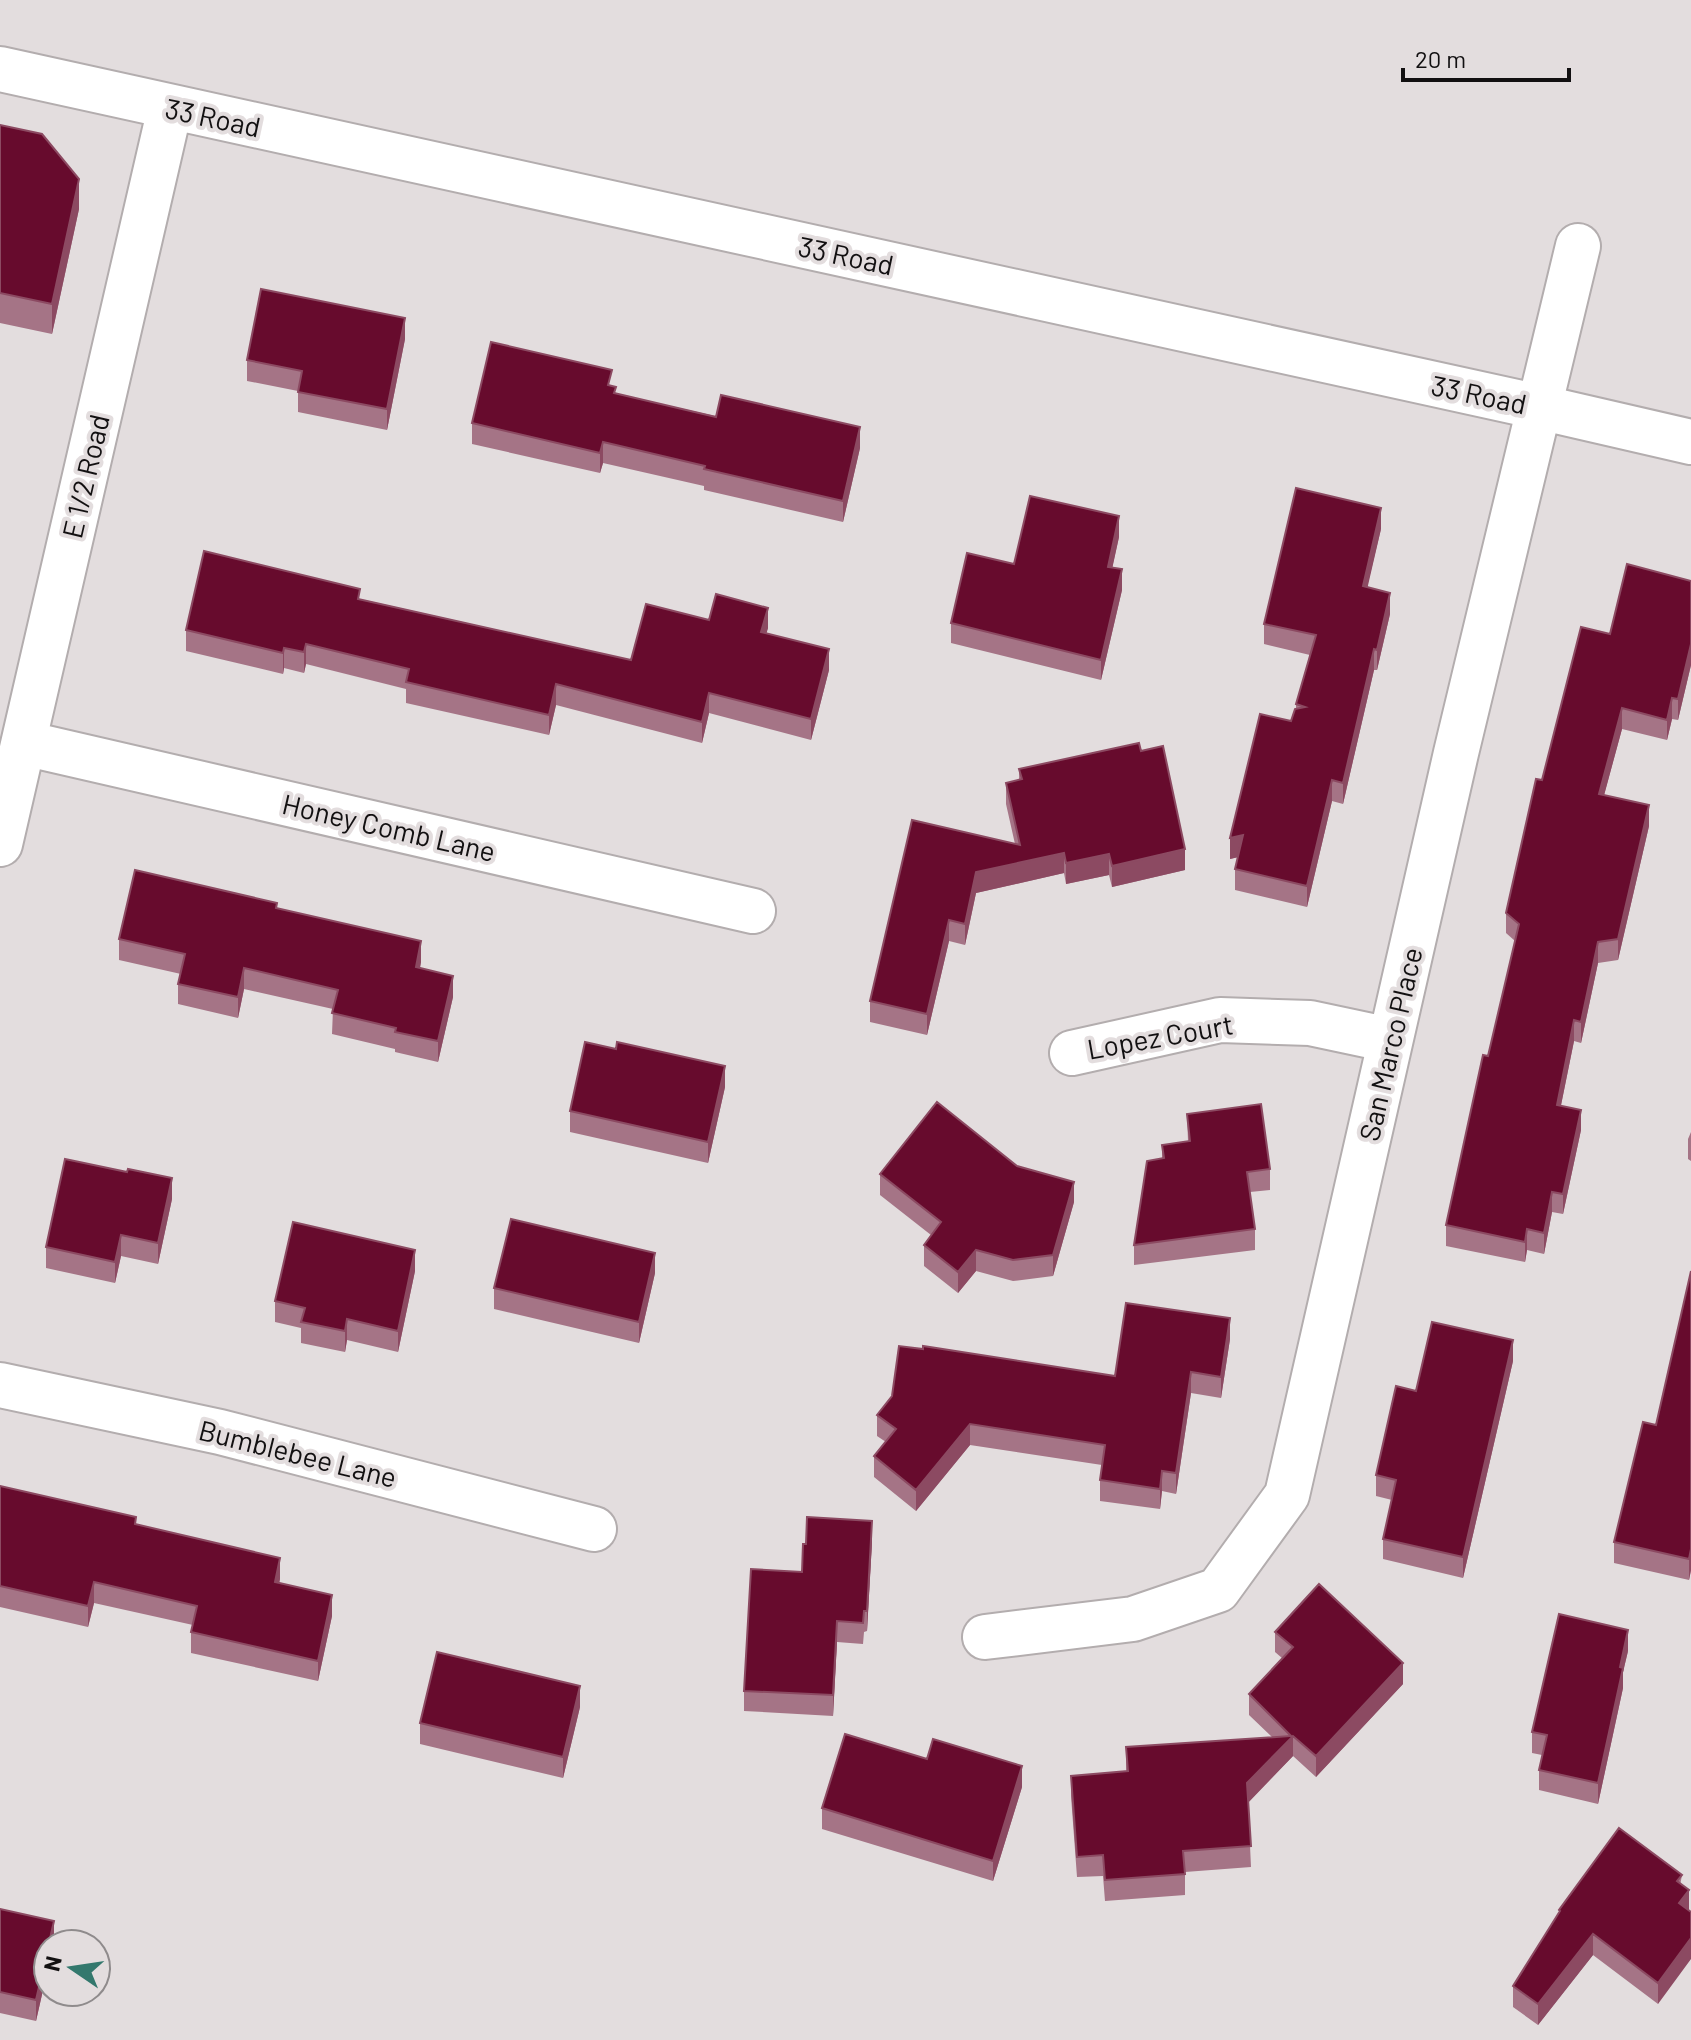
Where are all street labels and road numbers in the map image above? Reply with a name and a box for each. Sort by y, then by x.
street label: 33 Road [162,90,264,144]
street label: 33 Road [795,228,897,282]
street label: 33 Road [1428,367,1530,421]
street label: E 1/2 Road [54,411,116,541]
street label: Honey Comb Lane [279,786,499,868]
street label: San Marco Place [1351,944,1429,1144]
street label: Lopez Court [1084,1006,1236,1066]
street label: Bumblebee Lane [196,1412,400,1494]

